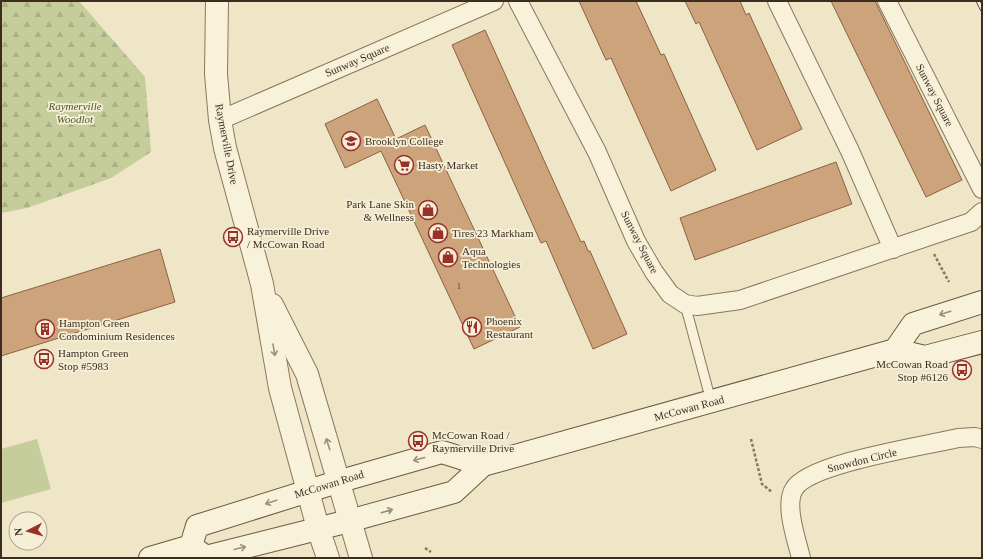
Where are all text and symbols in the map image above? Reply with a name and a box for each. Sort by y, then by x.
street label: Sunway Square [323,41,391,79]
street label: Sunway Square [914,62,956,128]
park label: Raymerville Woodlot [47,100,102,125]
street label: Raymerville Drive [213,103,241,186]
school or university icon: Brooklyn College [340,130,362,152]
place label: Brooklyn College [365,135,444,147]
supermarket icon: Hasty Market [393,154,415,176]
place label: Hasty Market [418,159,478,171]
place label: Park Lane Skin & Wellness [346,198,414,223]
shop icon: Park Lane Skin & Wellness [417,199,439,221]
street label: Sunway Square [619,209,661,275]
shop icon: Tires 23 Markham [427,222,449,244]
place label: Raymerville Drive / McCowan Road [247,225,329,250]
bus stop icon: Raymerville Drive / McCowan Road [222,226,244,248]
place label: Tires 23 Markham [452,227,534,239]
place label: Aqua Technologies [462,245,521,270]
shop icon: Aqua Technologies [437,246,459,268]
house number: 1 [457,281,461,291]
one-way arrow [939,310,951,318]
place label: Phoenix Restaurant [486,315,533,340]
restaurant icon: Phoenix Restaurant [461,316,483,338]
place label: Hampton Green Condominium Residences [59,317,175,342]
building icon: Hampton Green Condominium Residences [34,318,56,340]
one-way arrow [270,343,278,356]
place label: Hampton Green Stop #5983 [58,347,129,372]
bus stop icon: Hampton Green Stop #5983 [33,348,55,370]
place label: McCowan Road Stop #6126 [876,358,948,383]
bus stop icon: McCowan Road Stop #6126 [951,359,973,381]
street label: McCowan Road [653,393,726,423]
place label: McCowan Road / Raymerville Drive [432,429,514,454]
bus stop icon: McCowan Road / Raymerville Drive [407,430,429,452]
one-way arrow [324,437,331,450]
street label: Snowdon Circle [826,446,898,474]
one-way arrow [413,456,426,463]
street label: McCowan Road [293,468,366,500]
one-way arrow [264,499,277,506]
one-way arrow [380,507,393,514]
north arrow [8,511,48,551]
text: N [12,527,24,537]
one-way arrow [233,544,246,552]

